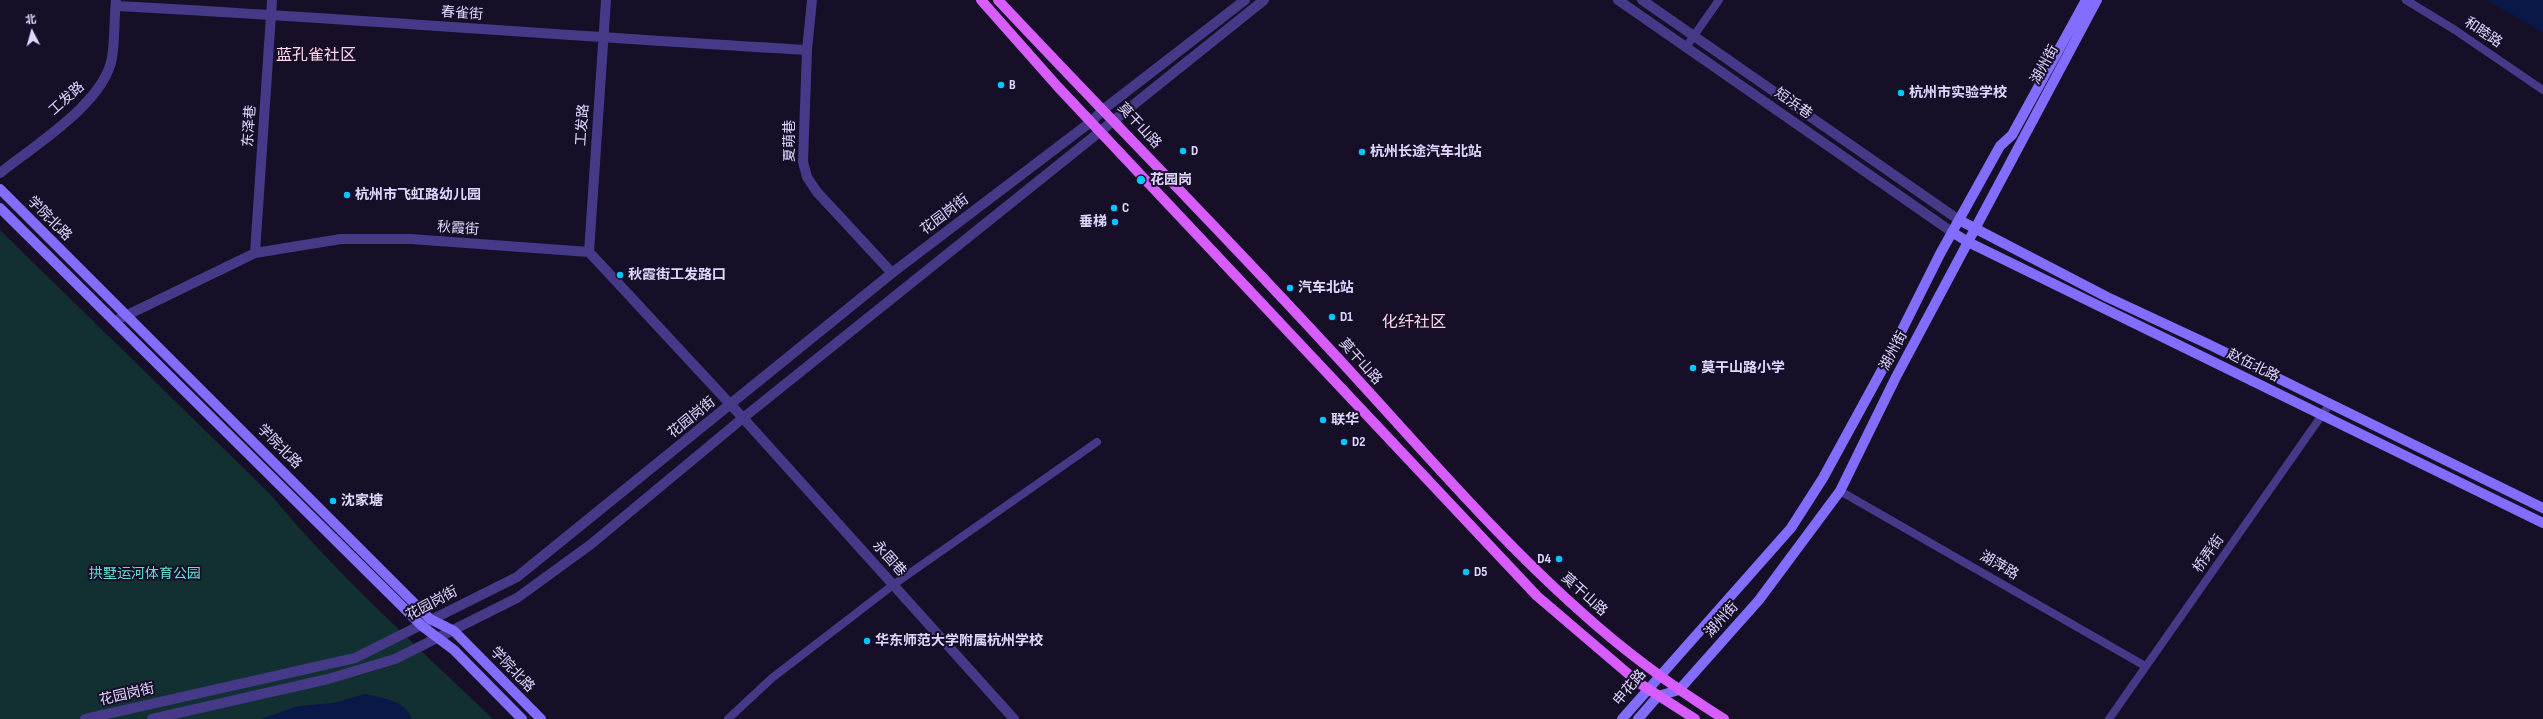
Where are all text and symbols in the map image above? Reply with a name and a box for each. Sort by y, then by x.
street label: 春雀街 [440,4,484,24]
north arrow [12,12,52,52]
text: 北 [25,13,37,27]
street label: 和睦路 [2461,14,2505,52]
street label: 湖州街 [2027,43,2063,87]
district label: 蓝孔雀社区 [276,46,356,66]
place label: B [1009,77,1016,93]
street label: 工发路 [46,79,88,119]
marker: B [996,80,1006,90]
street label: 短浜巷 [1771,85,1815,123]
place label: 杭州市实验学校 [1909,85,2007,101]
marker: 杭州市实验学校 [1896,88,1906,98]
street label: 莫干山路 [1114,100,1164,152]
street label: 工发路 [573,103,593,147]
street label: 东泽巷 [240,104,260,148]
street label: 夏萌巷 [782,120,798,162]
place label: D [1191,143,1198,159]
place label: 杭州长途汽车北站 [1370,144,1482,160]
marker: D [1178,146,1188,156]
marker: 杭州长途汽车北站 [1357,147,1367,157]
place label: 花园岗 [1150,172,1192,188]
marker: 花园岗 [1135,174,1147,186]
place label: 杭州市飞虹路幼儿园 [355,187,481,203]
marker: 杭州市飞虹路幼儿园 [342,190,352,200]
street label: 花园岗街 [918,191,972,239]
street label: 学院北路 [23,193,75,245]
place label: C [1122,200,1129,216]
marker: C [1109,203,1119,213]
place label: 垂梯 [1079,214,1107,230]
marker: 垂梯 [1110,217,1120,227]
street label: 秋霞街 [436,219,480,239]
place label: 秋霞街工发路口 [628,267,726,283]
marker: 秋霞街工发路口 [615,270,625,280]
place label: 汽车北站 [1298,280,1354,296]
marker: 汽车北站 [1285,283,1295,293]
place label: D1 [1340,309,1353,325]
marker: D1 [1327,312,1337,322]
district label: 化纤社区 [1382,313,1446,333]
street label: 湖州街 [1877,329,1911,373]
street label: 莫干山路 [1335,336,1385,388]
street label: 赵伍北路 [2224,346,2282,386]
place label: 莫干山路小学 [1701,360,1785,376]
marker: 莫干山路小学 [1688,363,1698,373]
street label: 花园岗街 [665,394,719,442]
place label: 联华 [1331,412,1359,428]
marker: 联华 [1318,415,1328,425]
street label: 学院北路 [253,421,305,473]
place label: D2 [1352,434,1365,450]
marker: D2 [1339,437,1349,447]
place label: 沈家塘 [341,493,383,509]
marker: 沈家塘 [328,496,338,506]
street label: 桥弄街 [2190,532,2228,576]
street label: 永固巷 [869,538,909,580]
street label: 湖萍路 [1977,548,2021,584]
place label: D4 [1537,551,1551,567]
marker: D4 [1554,554,1564,564]
place label: D5 [1474,564,1487,580]
park label: 拱墅运河体育公园 [89,566,201,582]
marker: D5 [1461,567,1471,577]
street label: 莫干山路 [1558,570,1610,620]
street label: 花园岗街 [403,583,461,625]
street label: 湖州街 [1702,599,1742,641]
place label: 华东师范大学附属杭州学校 [875,633,1043,649]
marker: 华东师范大学附属杭州学校 [862,636,872,646]
street label: 学院北路 [487,644,537,696]
street label: 申花路 [1610,667,1650,709]
street label: 花园岗街 [98,681,156,709]

